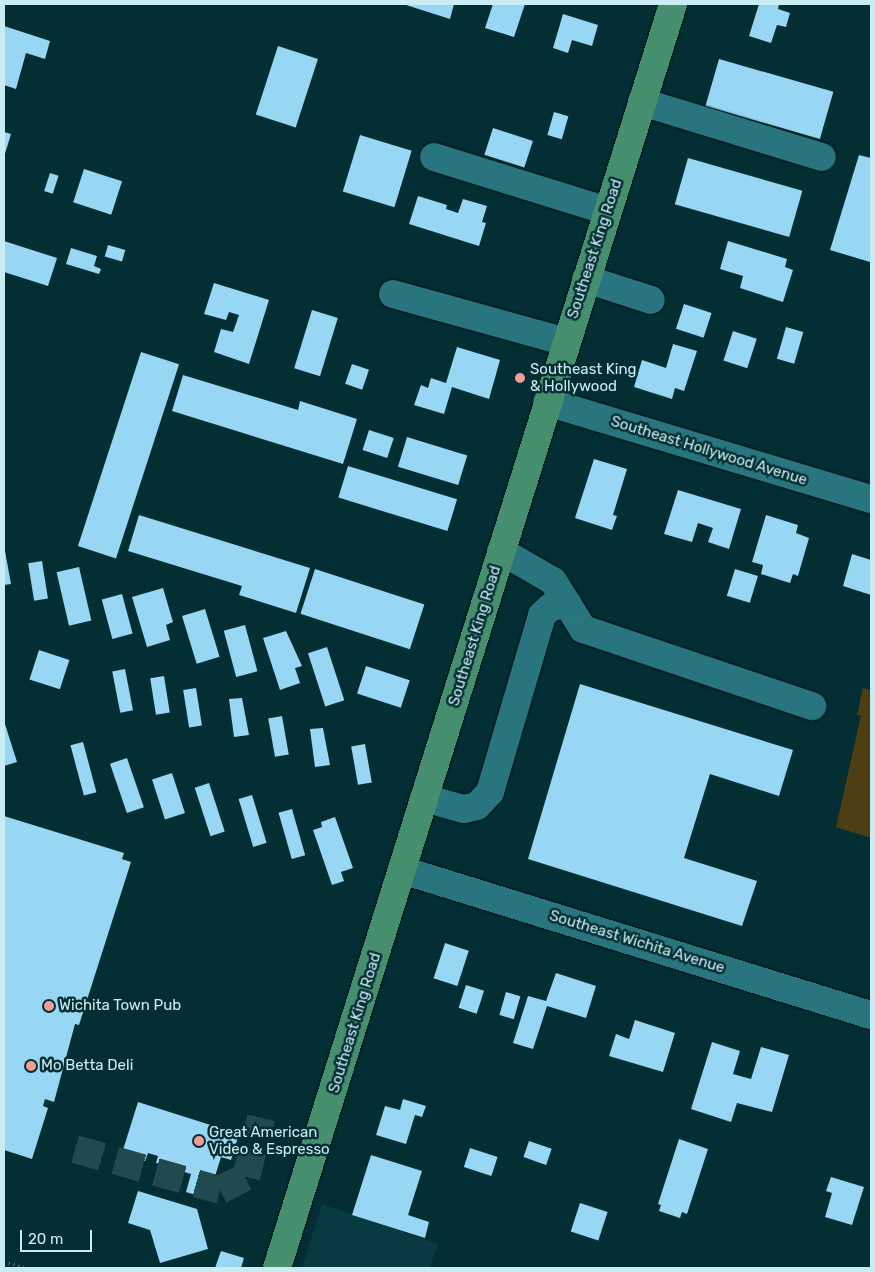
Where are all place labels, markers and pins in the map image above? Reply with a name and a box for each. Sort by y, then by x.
place label: Southeast King & Hollywood [530,360,637,395]
marker: Southeast King & Hollywood [514,372,526,384]
place label: Wichita Town Pub [59,997,182,1015]
marker: Wichita Town Pub [43,1000,55,1012]
place label: Mo Betta Deli [41,1057,133,1075]
marker: Mo Betta Deli [25,1060,37,1072]
place label: Great American Video & Espresso [209,1123,330,1158]
marker: Great American Video & Espresso [193,1135,205,1147]

